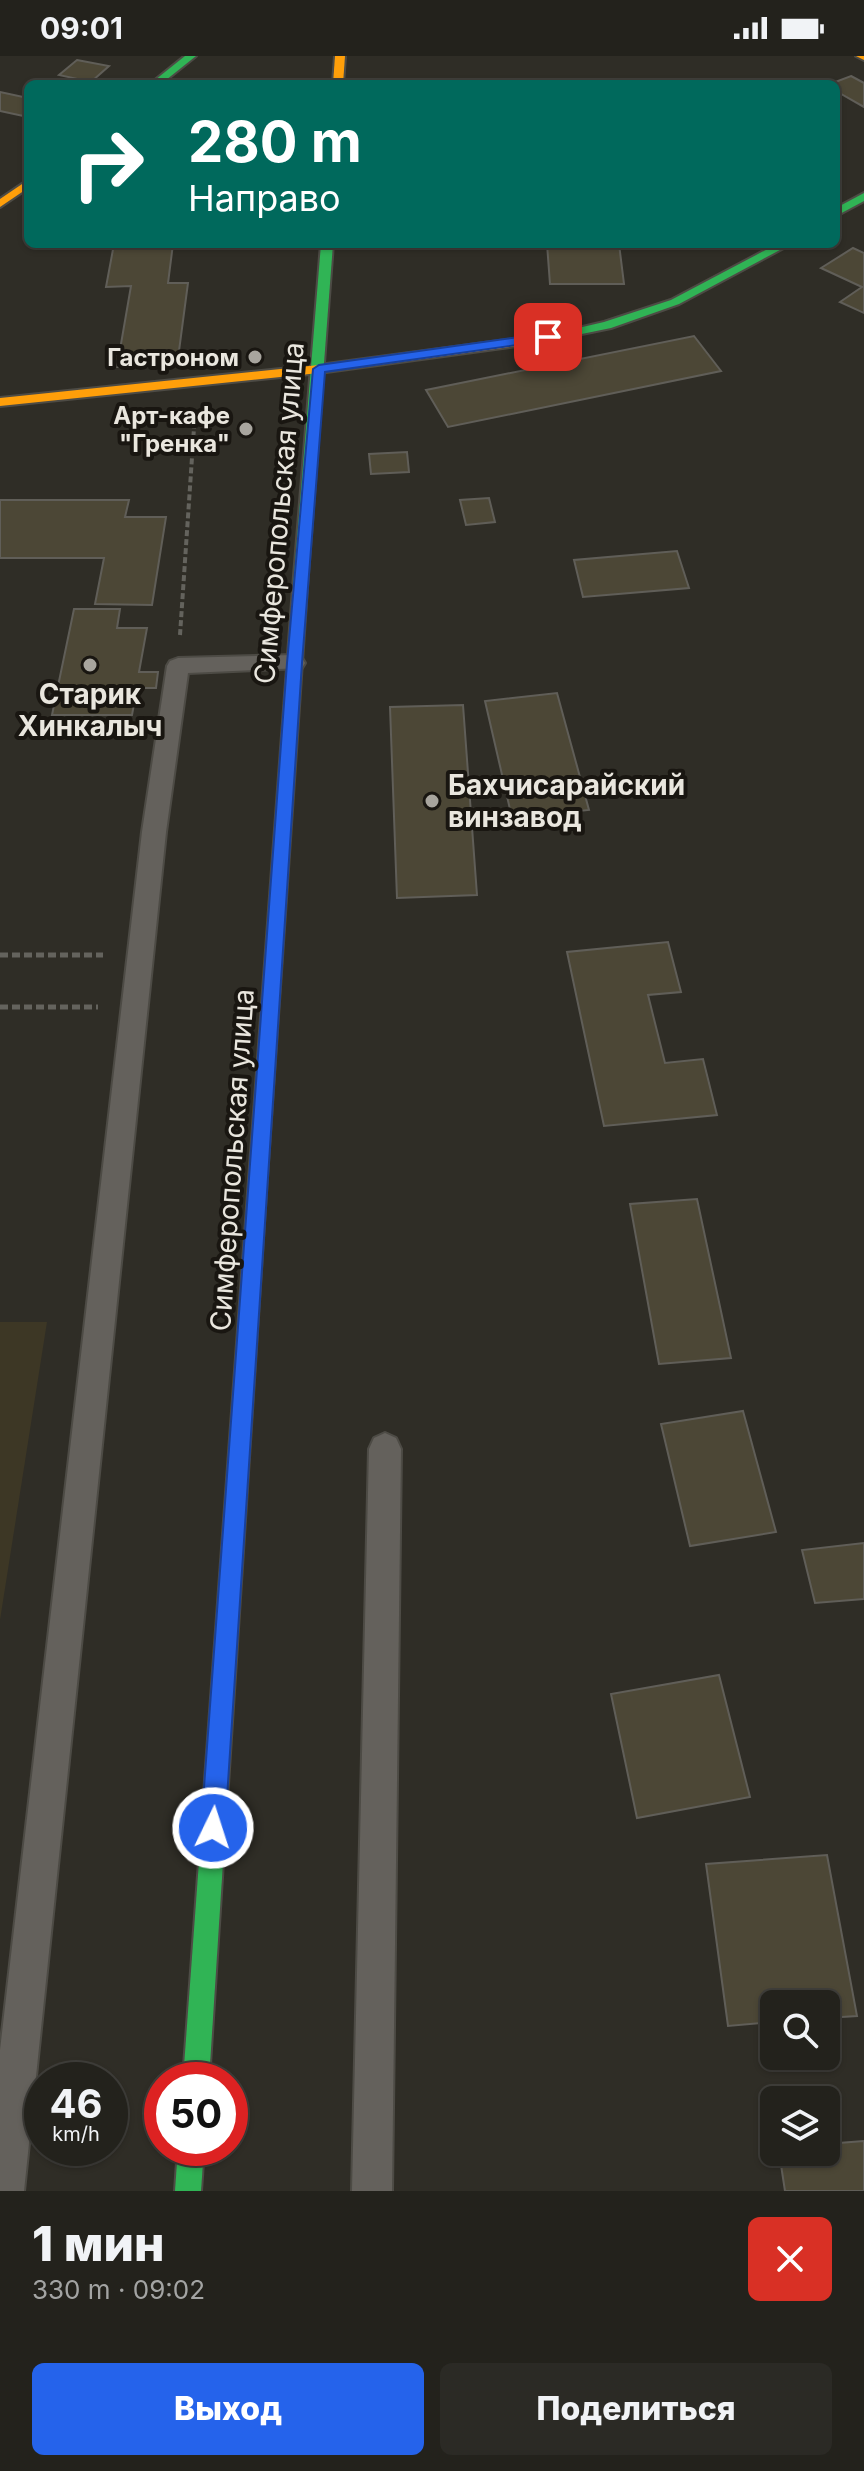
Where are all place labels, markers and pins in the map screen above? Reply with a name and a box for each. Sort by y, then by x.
pin [514,303,582,371]
place label: Гастроном [107,343,239,372]
marker: Гастроном [246,348,264,366]
place label: Арт-кафе "Гренка" [113,401,230,458]
marker: Арт-кафе "Гренка" [237,420,255,438]
marker: Старик Хинкалыч [81,656,99,674]
place label: Старик Хинкалыч [18,677,162,743]
place label: Бахчисарайский винзавод [448,768,685,834]
marker: Бахчисарайский винзавод [423,792,441,810]

